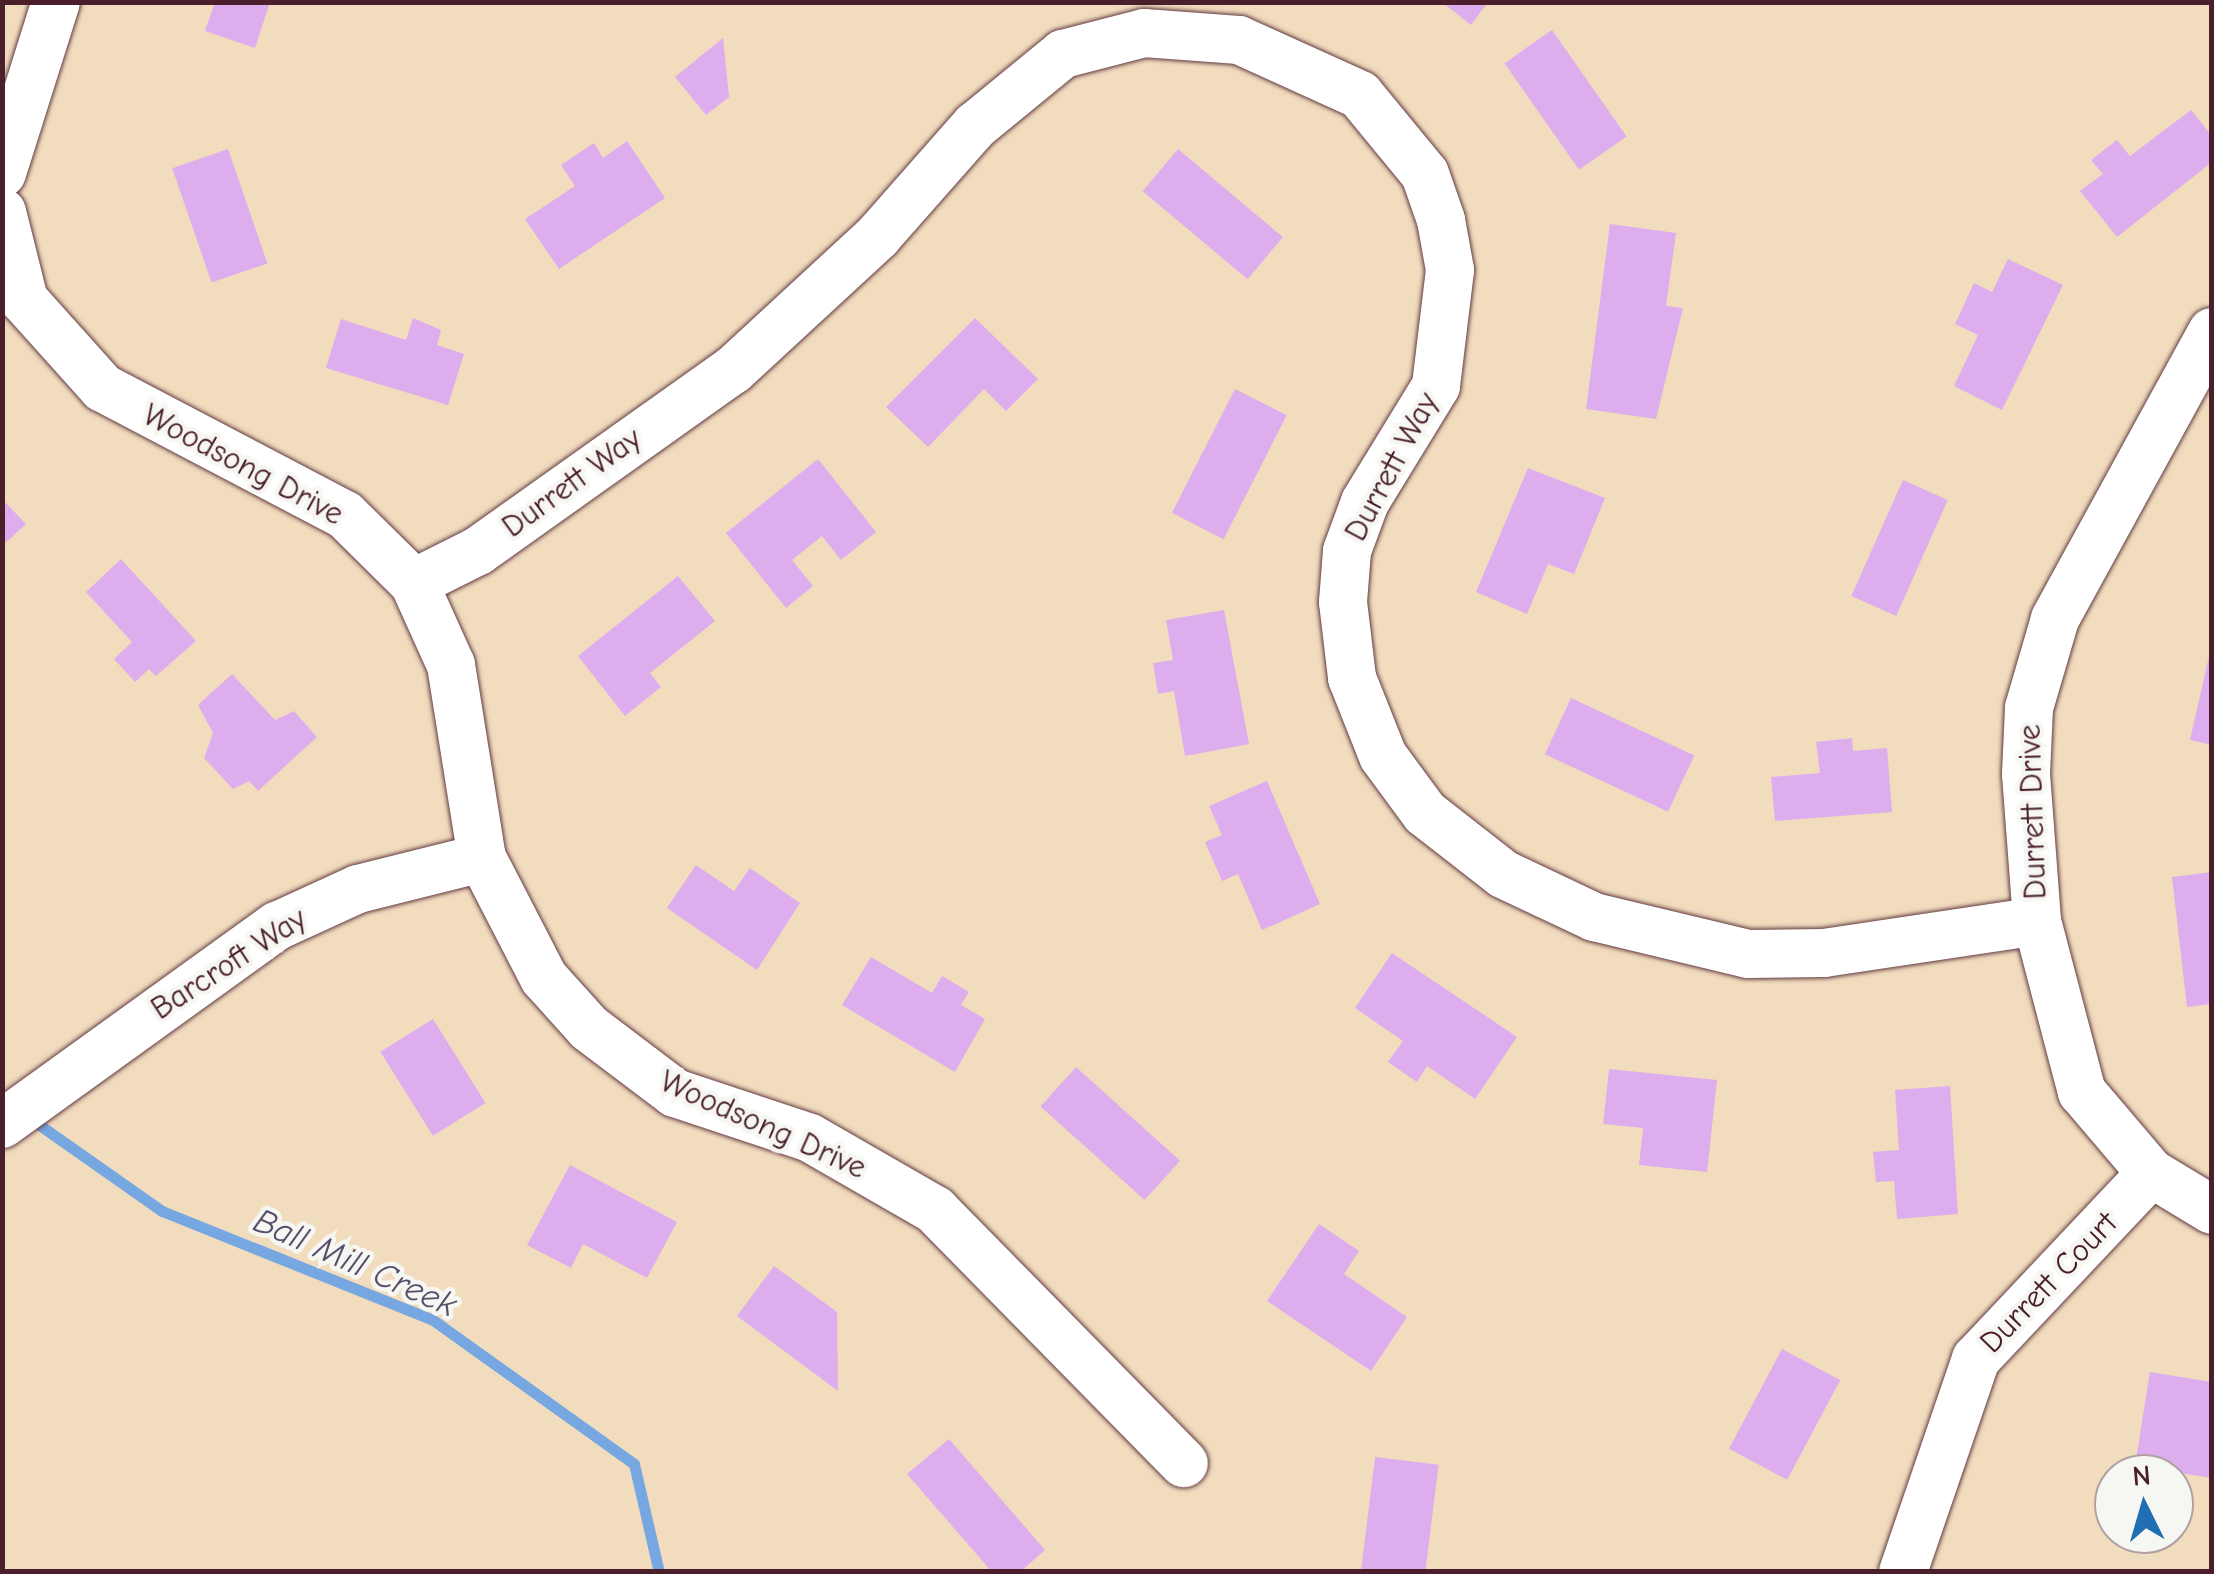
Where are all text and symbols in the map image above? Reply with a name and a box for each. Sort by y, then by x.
street label: Durrett Way [1337,386,1447,548]
street label: Woodsong Drive [136,396,350,534]
street label: Durrett Way [495,420,649,546]
street label: Durrett Drive [2011,724,2055,900]
street label: Barcroft Way [144,900,314,1028]
street label: Woodsong Drive [654,1062,872,1188]
water label: Ball Mill Creek [247,1200,463,1326]
street label: Durrett Court [1972,1205,2126,1361]
north arrow [2094,1454,2194,1554]
text: N [2131,1459,2152,1493]

